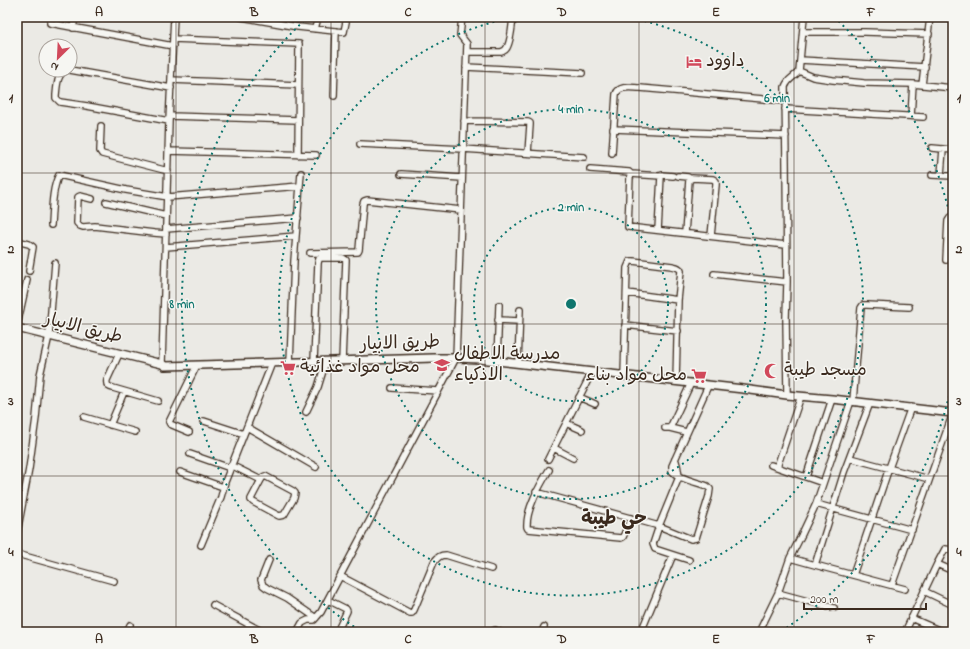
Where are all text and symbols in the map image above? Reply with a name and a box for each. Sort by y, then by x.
text: A [95,3,103,22]
text: B [249,3,259,22]
text: C [404,3,412,22]
text: D [556,3,567,22]
text: E [712,3,720,22]
text: F [866,3,876,22]
north arrow [38,38,78,78]
place label: داوود [706,49,745,75]
hotel icon: داوود [685,53,703,71]
text: N [48,57,61,75]
text: 1 [9,89,14,108]
text: 1 [957,89,962,108]
text: 6 min [763,90,790,108]
text: 4 min [557,101,584,119]
text: 2 min [557,199,584,217]
text: 2 [7,240,15,259]
text: 2 [955,240,963,259]
text: 8 min [169,296,195,314]
centre of rings [564,297,578,311]
street label: طريق الابيار [39,306,125,351]
street label: طريق الابيار [358,330,440,358]
place label: مدرسة الاطفال الاذكياء [454,342,560,389]
place label: محل مواد غذائية [300,355,420,381]
school or university icon: مدرسة الاطفال الاذكياء [433,356,451,374]
place label: مسجد طيبة [784,358,867,384]
supermarket icon: محل مواد غذائية [279,359,297,377]
mosque icon: مسجد طيبة [763,362,781,380]
place label: محل مواد بناء [586,363,687,389]
supermarket icon: محل مواد بناء [690,367,708,385]
text: 3 [7,392,14,411]
text: 3 [955,392,962,411]
district label: حي طيبة [581,506,647,534]
text: 4 [7,543,14,562]
text: 4 [955,543,962,562]
scale bar [804,585,926,611]
text: 200 m [810,591,839,609]
text: A [95,630,103,649]
text: B [249,630,259,649]
text: C [404,630,412,649]
text: D [556,630,567,649]
text: E [712,630,720,649]
text: F [866,630,876,649]

